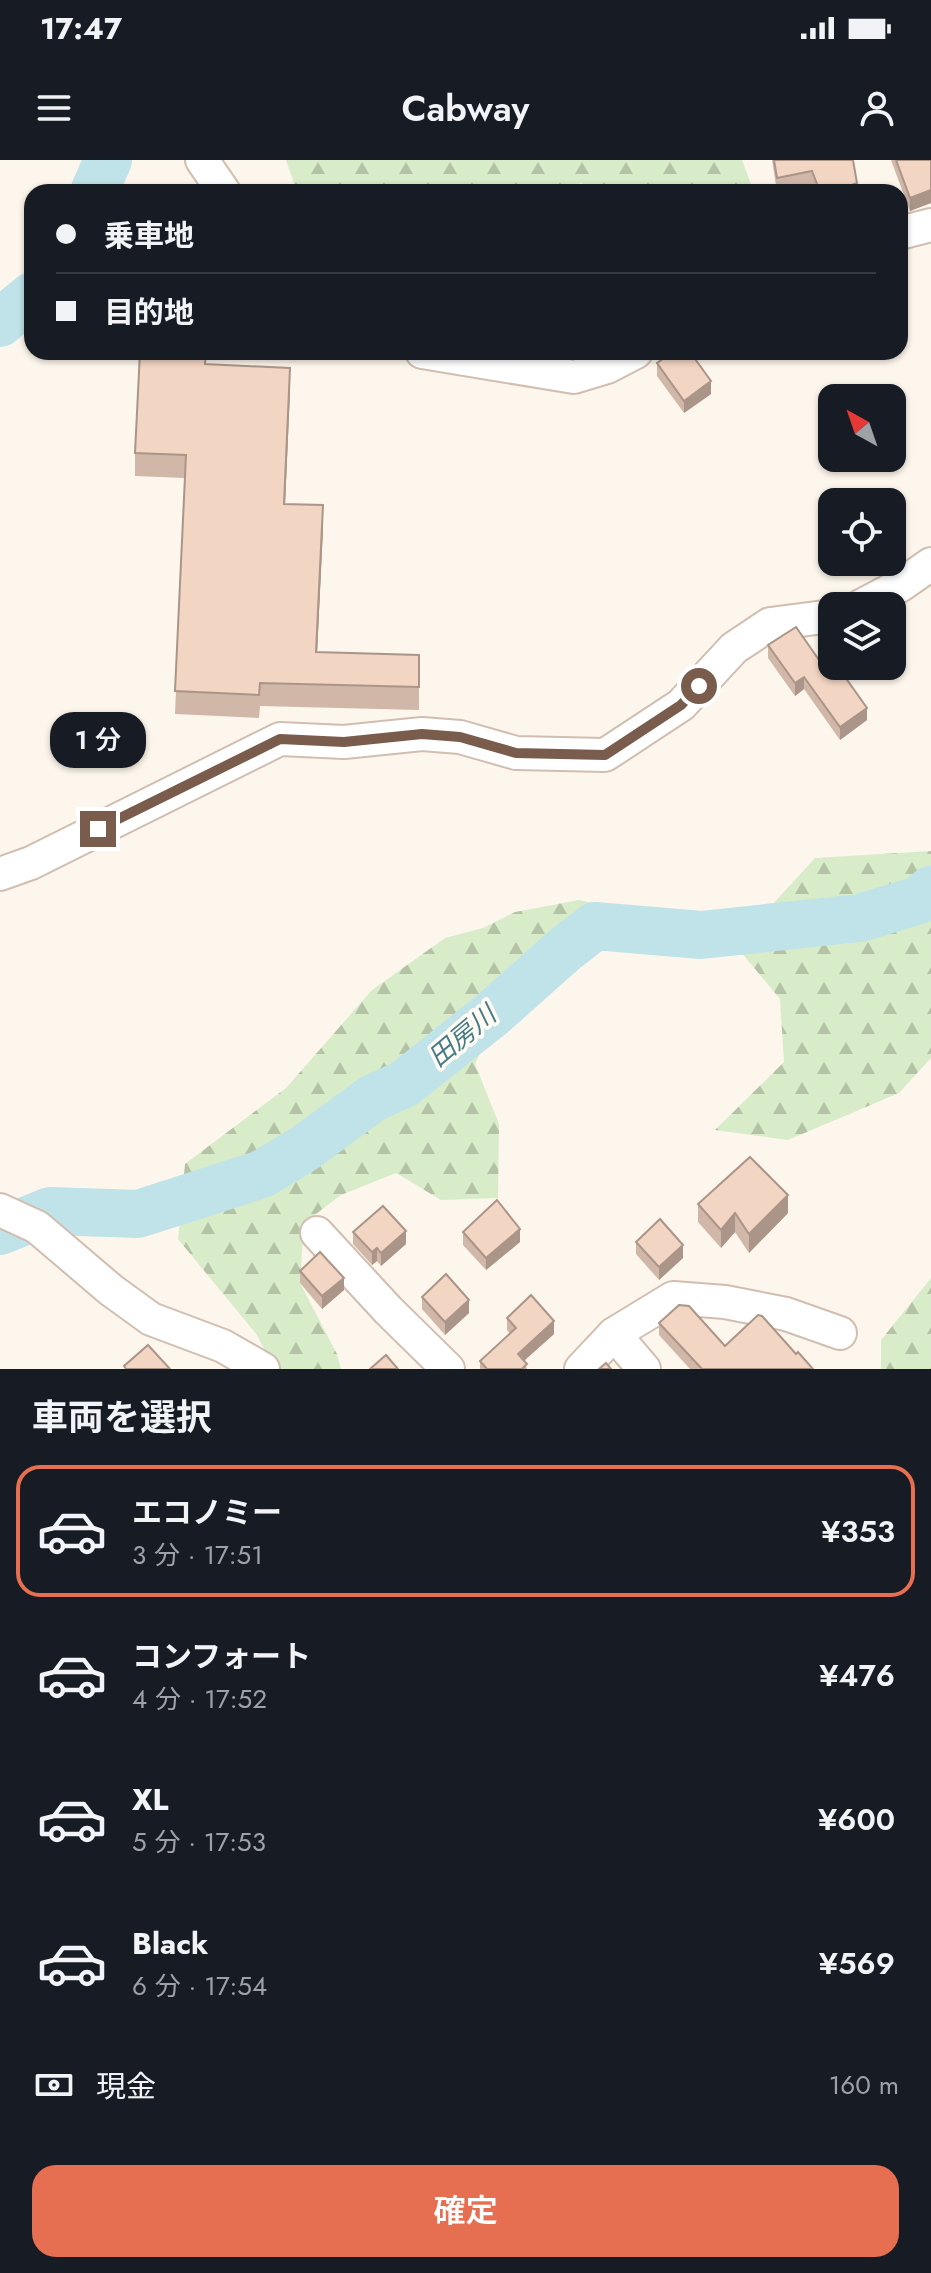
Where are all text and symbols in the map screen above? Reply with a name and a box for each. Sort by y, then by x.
text: 17:47 [40,7,122,50]
text: Cabway [402,82,529,134]
icon: menu [32,86,76,130]
icon: person [855,86,899,130]
text: 乗車地 [104,214,194,257]
text: 目的地 [104,291,194,334]
north arrow [818,384,906,472]
map controls [818,384,906,680]
button: locate [818,488,906,576]
button: layers [818,592,906,680]
route start [681,668,717,704]
callout: 1 分 [50,713,146,769]
text: 1 分 [75,721,121,759]
route end [80,811,116,847]
water label: 田房川 [420,994,506,1076]
text: 車両を選択 [32,1391,212,1443]
text: エコノミー [132,1491,282,1534]
icon: car [36,1495,108,1567]
text: ¥353 [821,1510,895,1553]
text: 3 分 · 17:51 [132,1536,263,1574]
text: コンフォート [132,1635,311,1678]
icon: car [36,1639,108,1711]
text: ¥476 [819,1654,895,1697]
text: 4 分 · 17:52 [132,1680,267,1718]
text: XL [132,1778,168,1821]
icon: car [36,1783,108,1855]
text: ¥600 [818,1798,895,1841]
text: 5 分 · 17:53 [132,1823,266,1861]
text: Black [132,1922,208,1965]
icon: car [36,1927,108,1999]
text: ¥569 [819,1942,895,1985]
text: 6 分 · 17:54 [132,1967,267,2005]
icon: cash [32,2063,76,2107]
text: 現金 [96,2065,156,2108]
text: 160 m [829,2066,899,2104]
button: 確定 [32,2165,899,2257]

